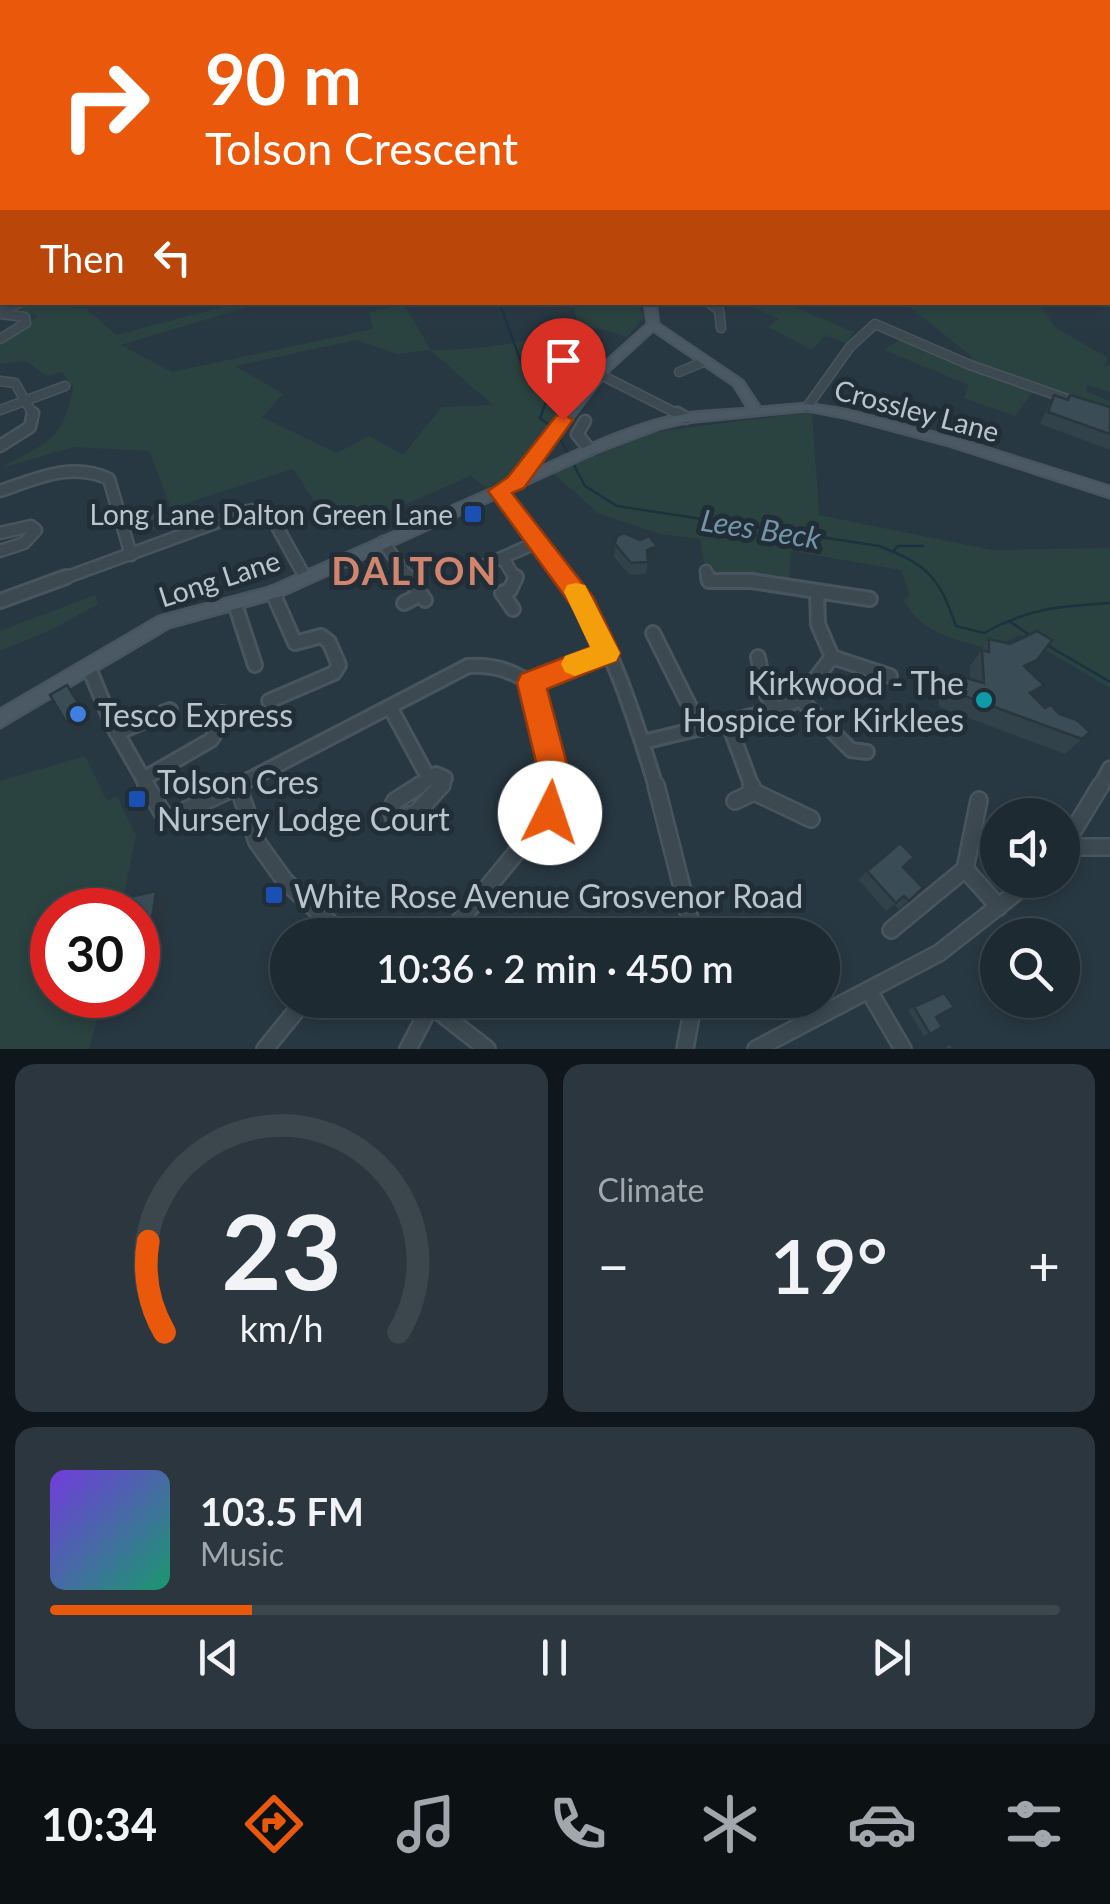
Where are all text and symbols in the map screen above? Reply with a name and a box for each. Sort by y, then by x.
text: 90 m [205,36,362,120]
icon: right [40,40,170,170]
text: Tolson Crescent [205,121,518,175]
icon: left [145,230,200,285]
text: Then [40,235,125,281]
pin [521,318,606,421]
icon: arrive [536,333,591,388]
street label: Crossley Lane [831,372,1003,448]
place label: Long Lane Dalton Green Lane [90,497,453,531]
water label: Lees Beck [699,501,824,555]
marker: Long Lane Dalton Green Lane [462,503,484,525]
street label: Long Lane [154,542,284,614]
district label: DALTON [331,547,499,593]
place label: Kirkwood - The Hospice for Kirklees [682,663,964,739]
marker: Kirkwood - The Hospice for Kirklees [973,689,995,711]
place label: Tesco Express [98,695,293,734]
marker: Tesco Express [67,703,89,725]
position arrow [498,761,602,865]
place label: Tolson Cres Nursery Lodge Court [157,762,450,838]
marker: Tolson Cres Nursery Lodge Court [126,788,148,810]
map controls [980,798,1080,1018]
button: sound [980,798,1080,898]
place label: White Rose Avenue Grosvenor Road [294,876,803,915]
marker: White Rose Avenue Grosvenor Road [263,884,285,906]
speed limit sign: 30 [30,888,160,1018]
button: search [980,918,1080,1018]
text: 10:36 · 2 min · 450 m [377,945,733,991]
text: Climate [598,1170,704,1209]
text: 23 [221,1187,342,1312]
text: 19° [770,1220,888,1310]
text: − [598,1232,629,1298]
text: + [1028,1232,1060,1298]
text: km/h [239,1307,323,1350]
text: 103.5 FM [200,1488,364,1534]
text: Music [200,1534,284,1573]
icon: previous [191,1630,246,1685]
icon: pause [527,1630,582,1685]
icon: next [864,1630,919,1685]
icon: directions [239,1789,309,1859]
icon: music [391,1789,461,1859]
icon: phone [543,1789,613,1859]
icon: climate [695,1789,765,1859]
icon: car [847,1789,917,1859]
icon: filters [999,1789,1069,1859]
text: 10:34 [41,1797,157,1851]

